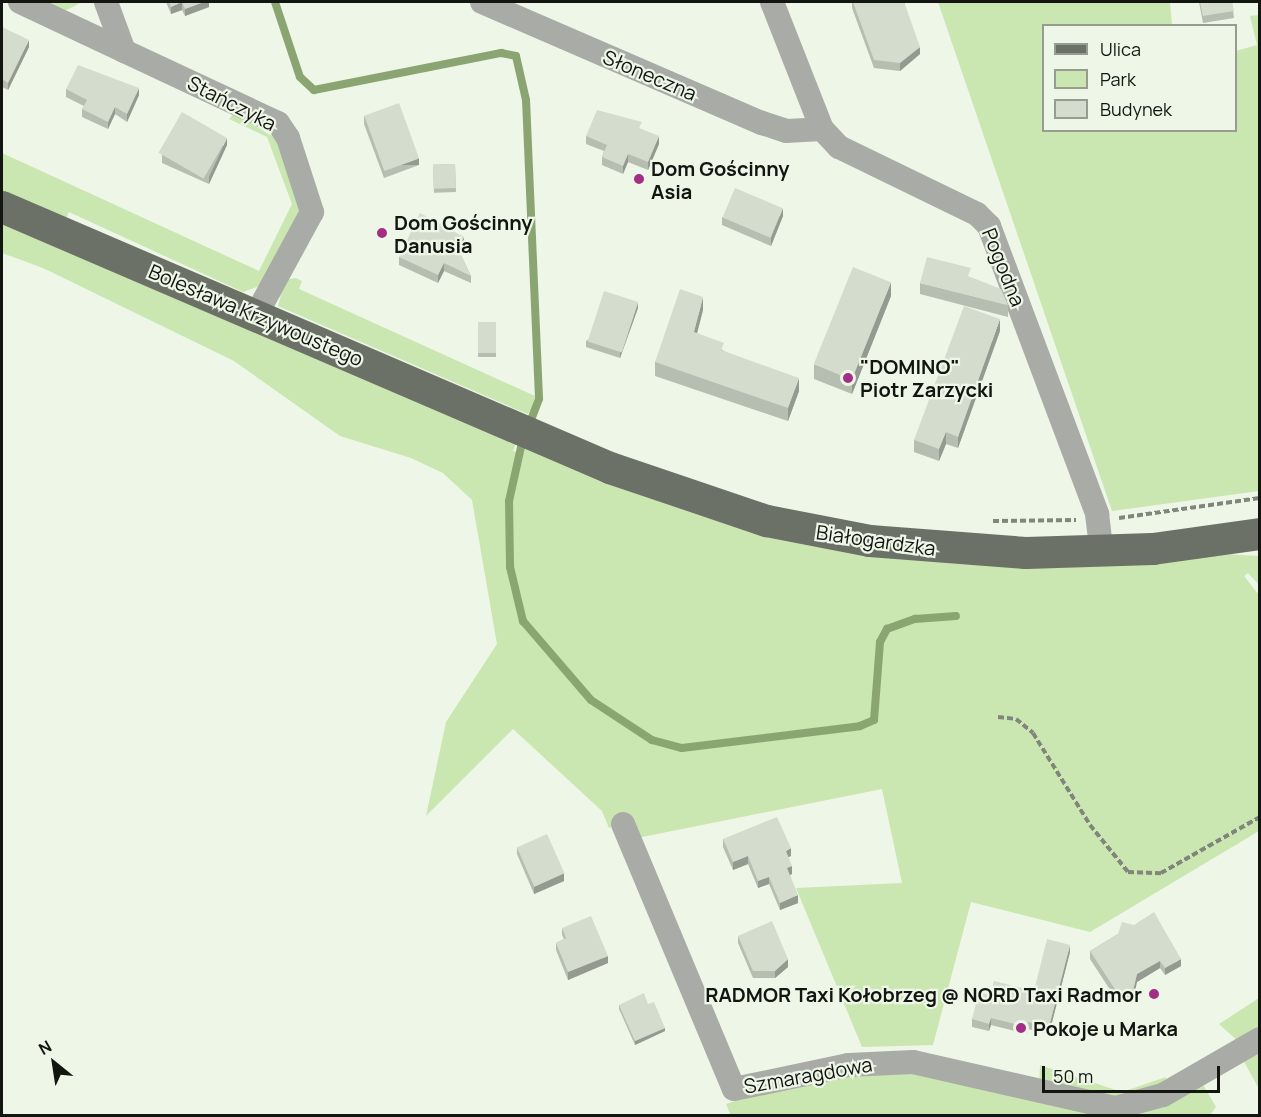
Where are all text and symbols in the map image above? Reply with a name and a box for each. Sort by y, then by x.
legend [1042,24,1237,132]
text: Ulica [1100,37,1141,61]
street label: Słoneczna [600,45,700,105]
text: Park [1100,67,1136,91]
street label: Stańczyka [184,70,280,136]
text: Budynek [1100,97,1172,121]
place label: Dom Gościnny Asia [651,156,790,203]
marker: Dom Gościnny Asia [632,172,646,186]
place label: Dom Gościnny Danusia [394,210,533,257]
street label: Pogodna [977,224,1031,310]
marker: Dom Gościnny Danusia [375,226,389,240]
street label: Bolesława Krzywoustego [145,259,367,371]
place label: "DOMINO" Piotr Zarzycki [860,354,993,401]
marker: "DOMINO" Piotr Zarzycki [841,371,855,385]
street label: Białogardzka [815,520,937,560]
place label: RADMOR Taxi Kołobrzeg @ NORD Taxi Radmor [705,982,1142,1006]
marker: RADMOR Taxi Kołobrzeg @ NORD Taxi Radmor [1147,987,1161,1001]
place label: Pokoje u Marka [1033,1016,1178,1040]
marker: Pokoje u Marka [1014,1021,1028,1035]
north arrow [24,1033,84,1093]
text: N [35,1035,55,1060]
street label: Szmaragdowa [742,1052,874,1098]
scale bar [1045,1054,1224,1092]
text: 50 m [1053,1064,1093,1088]

